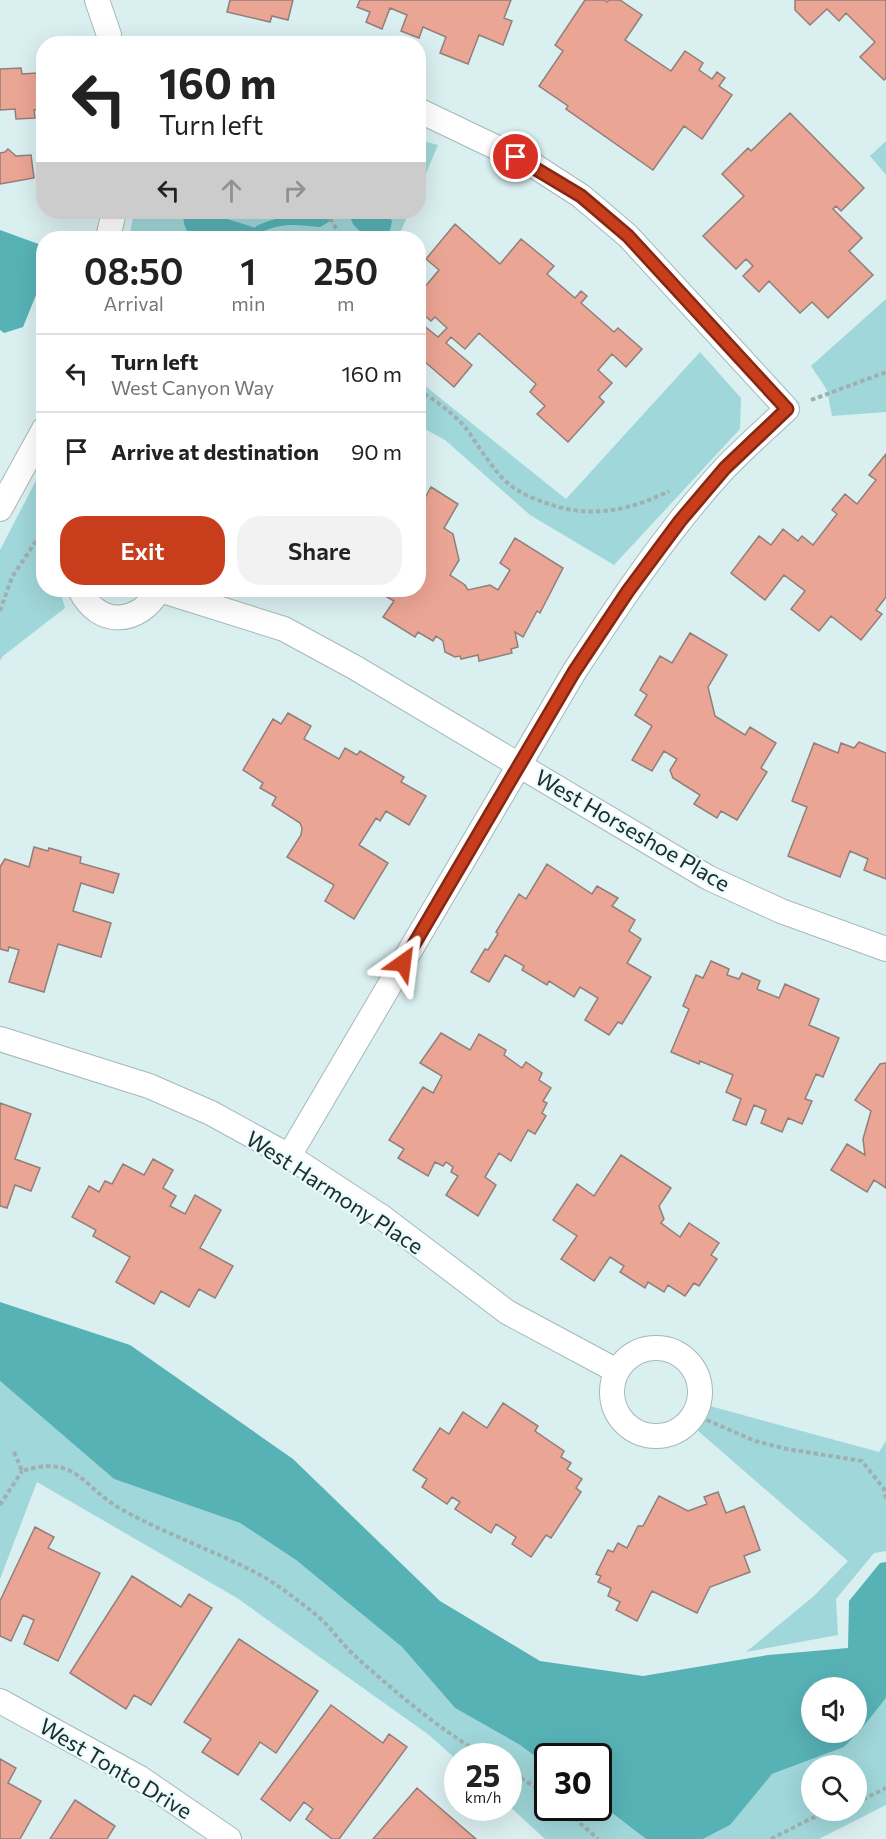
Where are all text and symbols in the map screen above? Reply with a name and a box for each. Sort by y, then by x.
text: 160 m [159,56,277,108]
icon: left [60,60,138,138]
text: Turn left [159,108,263,141]
pin [490,131,541,182]
icon: arrive [499,140,532,173]
icon: left [152,174,185,207]
icon: ahead [215,174,248,207]
icon: right [278,174,311,207]
text: 08:50 [84,248,184,292]
text: 1 [240,248,256,292]
text: 250 [313,248,378,292]
text: Arrival [103,291,164,315]
text: min [231,291,265,315]
text: m [337,291,354,315]
text: Turn left [111,348,198,375]
icon: left [60,357,93,390]
text: 160 m [341,360,402,387]
text: West Canyon Way [111,375,274,399]
icon: arrive [60,435,93,468]
text: Arrive at destination [111,438,319,465]
text: 90 m [351,438,402,465]
button: Exit [60,516,225,585]
button: Share [237,516,402,585]
street label: West Horseshoe Place [531,763,735,897]
position arrow [371,931,435,995]
street label: West Harmony Place [241,1125,429,1259]
map controls [801,1677,867,1821]
button: sound [801,1677,867,1743]
street label: West Tonto Drive [35,1712,197,1824]
speed limit sign: 30 [534,1743,612,1821]
button: search [801,1755,867,1821]
text: 25 [466,1756,500,1793]
text: km/h [465,1788,501,1806]

